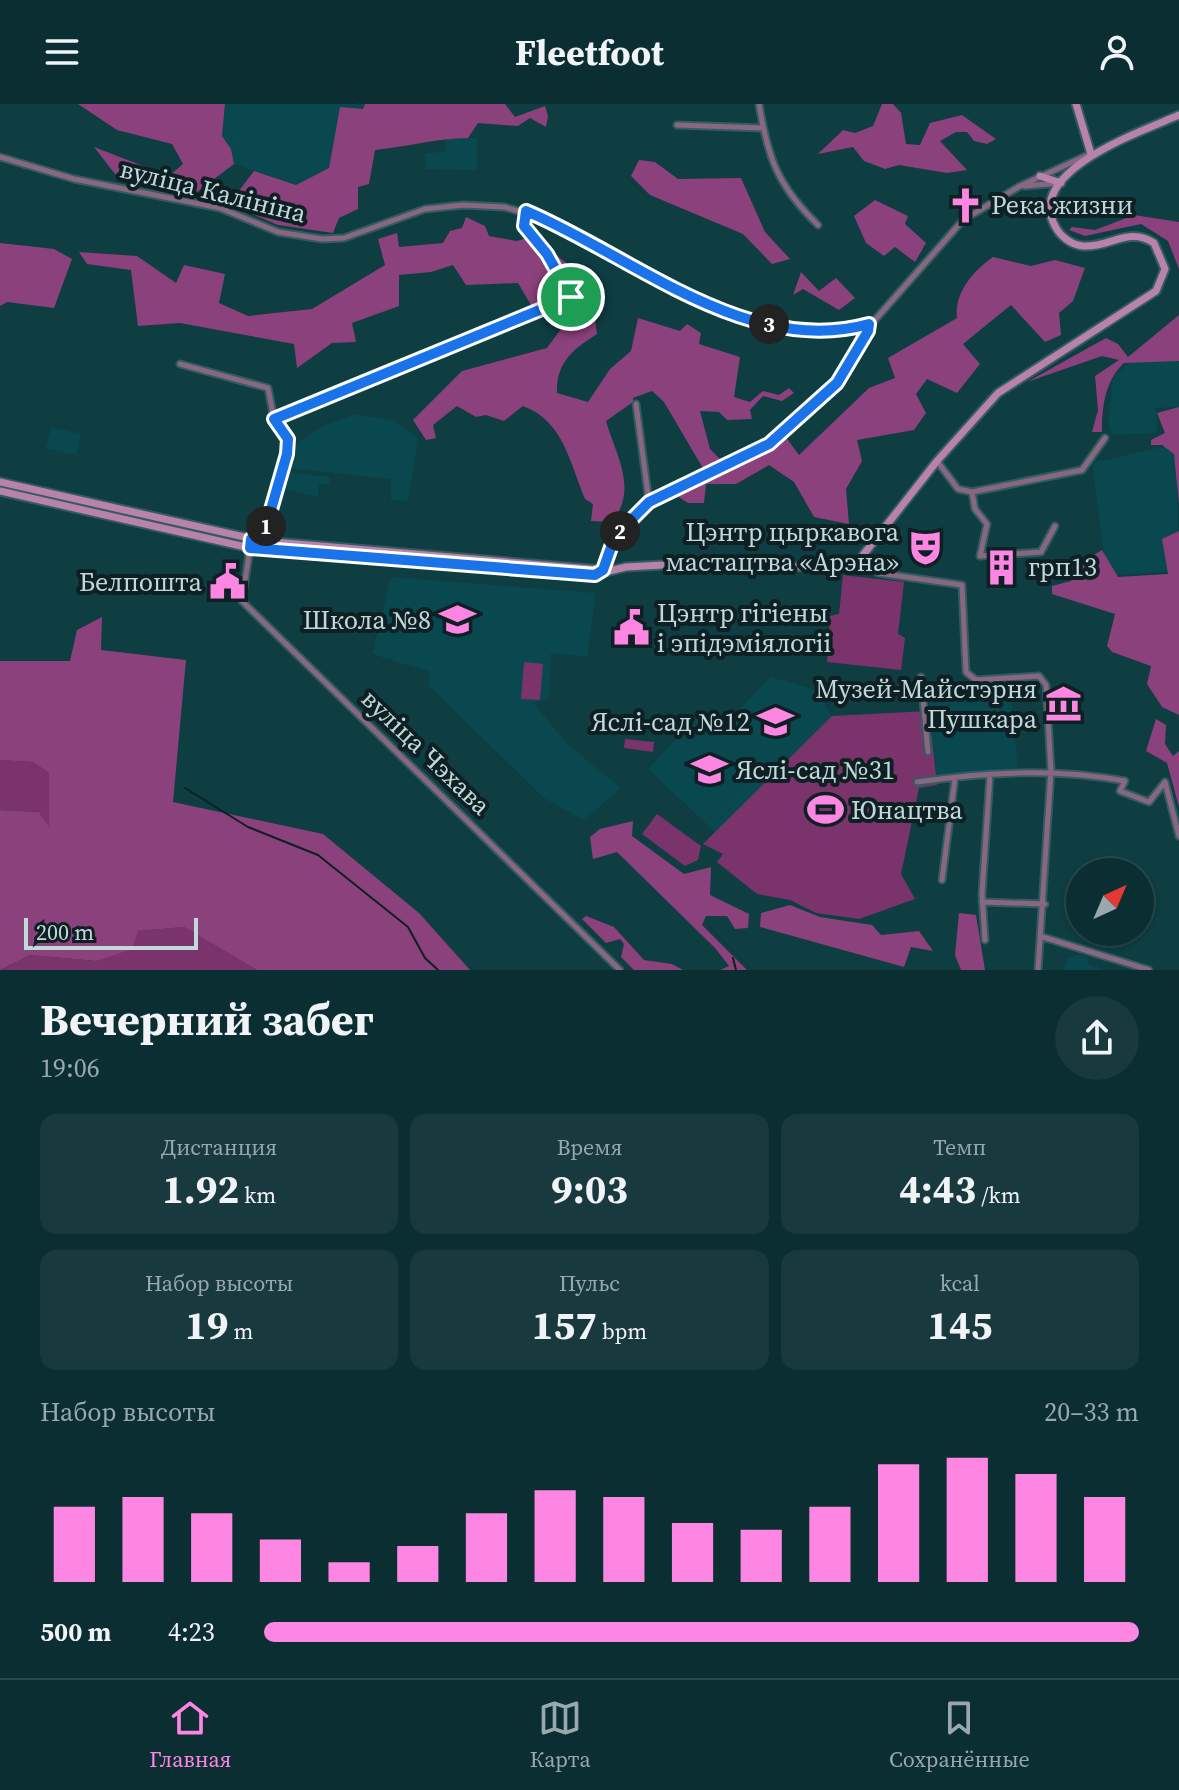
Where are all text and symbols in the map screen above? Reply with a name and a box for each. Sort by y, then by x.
text: Fleetfoot [515,28,664,77]
icon: menu [40,30,84,74]
icon: person [1095,30,1139,74]
street label: вуліца Калініна [116,150,311,232]
church icon: Река жизни [946,186,984,224]
place label: Река жизни [991,187,1133,223]
pin [537,263,605,331]
icon: arrive [549,275,593,319]
pin: 3 [749,304,789,344]
text: 3 [763,309,775,339]
pin: 1 [246,506,286,546]
text: 1 [260,511,272,541]
pin: 2 [600,511,640,551]
place label: Цэнтр цыркавога мастацтва «Арэна» [665,514,900,580]
text: 2 [614,516,626,546]
theatre icon: Цэнтр цыркавога мастацтва «Арэна» [906,528,944,566]
building icon: грп13 [983,548,1021,586]
place label: грп13 [1028,549,1097,585]
public building icon: Белпошта [209,563,247,601]
place label: Белпошта [79,564,203,600]
place label: Цэнтр гігіены і эпідэміялогіі [657,595,831,661]
school or university icon: Школа №8 [438,601,476,639]
place label: Школа №8 [303,602,431,638]
public building icon: Цэнтр гігіены і эпідэміялогіі [612,609,650,647]
place label: Музей-Майстэрня Пушкара [815,671,1038,737]
street label: вуліца Чэхава [354,681,499,823]
museum icon: Музей-Майстэрня Пушкара [1044,685,1082,723]
school or university icon: Яслі-сад №12 [757,703,795,741]
place label: Яслі-сад №12 [591,704,750,740]
school or university icon: Яслі-сад №31 [691,751,729,789]
place label: Яслі-сад №31 [736,752,895,788]
sports icon: Юнацтва [806,791,844,829]
place label: Юнацтва [851,792,964,828]
north arrow [1066,858,1154,946]
map controls [1066,858,1154,946]
scale bar [24,914,198,950]
text: 200 m [36,917,94,947]
text: Вечерний забег [40,989,374,1050]
button: share [1055,996,1139,1080]
text: 19:06 [40,1050,100,1086]
text: Дистанция [161,1132,277,1162]
text: Время [557,1132,622,1162]
text: Темп [933,1132,986,1162]
text: 1.92 [162,1162,239,1216]
text: 9:03 [551,1162,628,1216]
text: 4:43 [899,1162,976,1216]
text: km [239,1180,276,1210]
text: /km [976,1180,1020,1210]
text: Набор высоты [145,1268,293,1298]
text: Пульс [559,1268,620,1298]
text: kcal [940,1268,980,1298]
text: 19 [185,1298,228,1352]
text: 157 [532,1298,597,1352]
text: 145 [927,1298,992,1352]
text: m [228,1316,253,1346]
text: bpm [597,1316,647,1346]
text: Набор высоты [40,1394,215,1430]
text: 20–33 m [1044,1394,1139,1430]
text: 500 m [40,1614,111,1650]
text: 4:23 [168,1614,215,1650]
tab: Главная [149,1696,231,1774]
tab: Карта [530,1696,591,1774]
tab: Сохранённые [889,1696,1030,1774]

